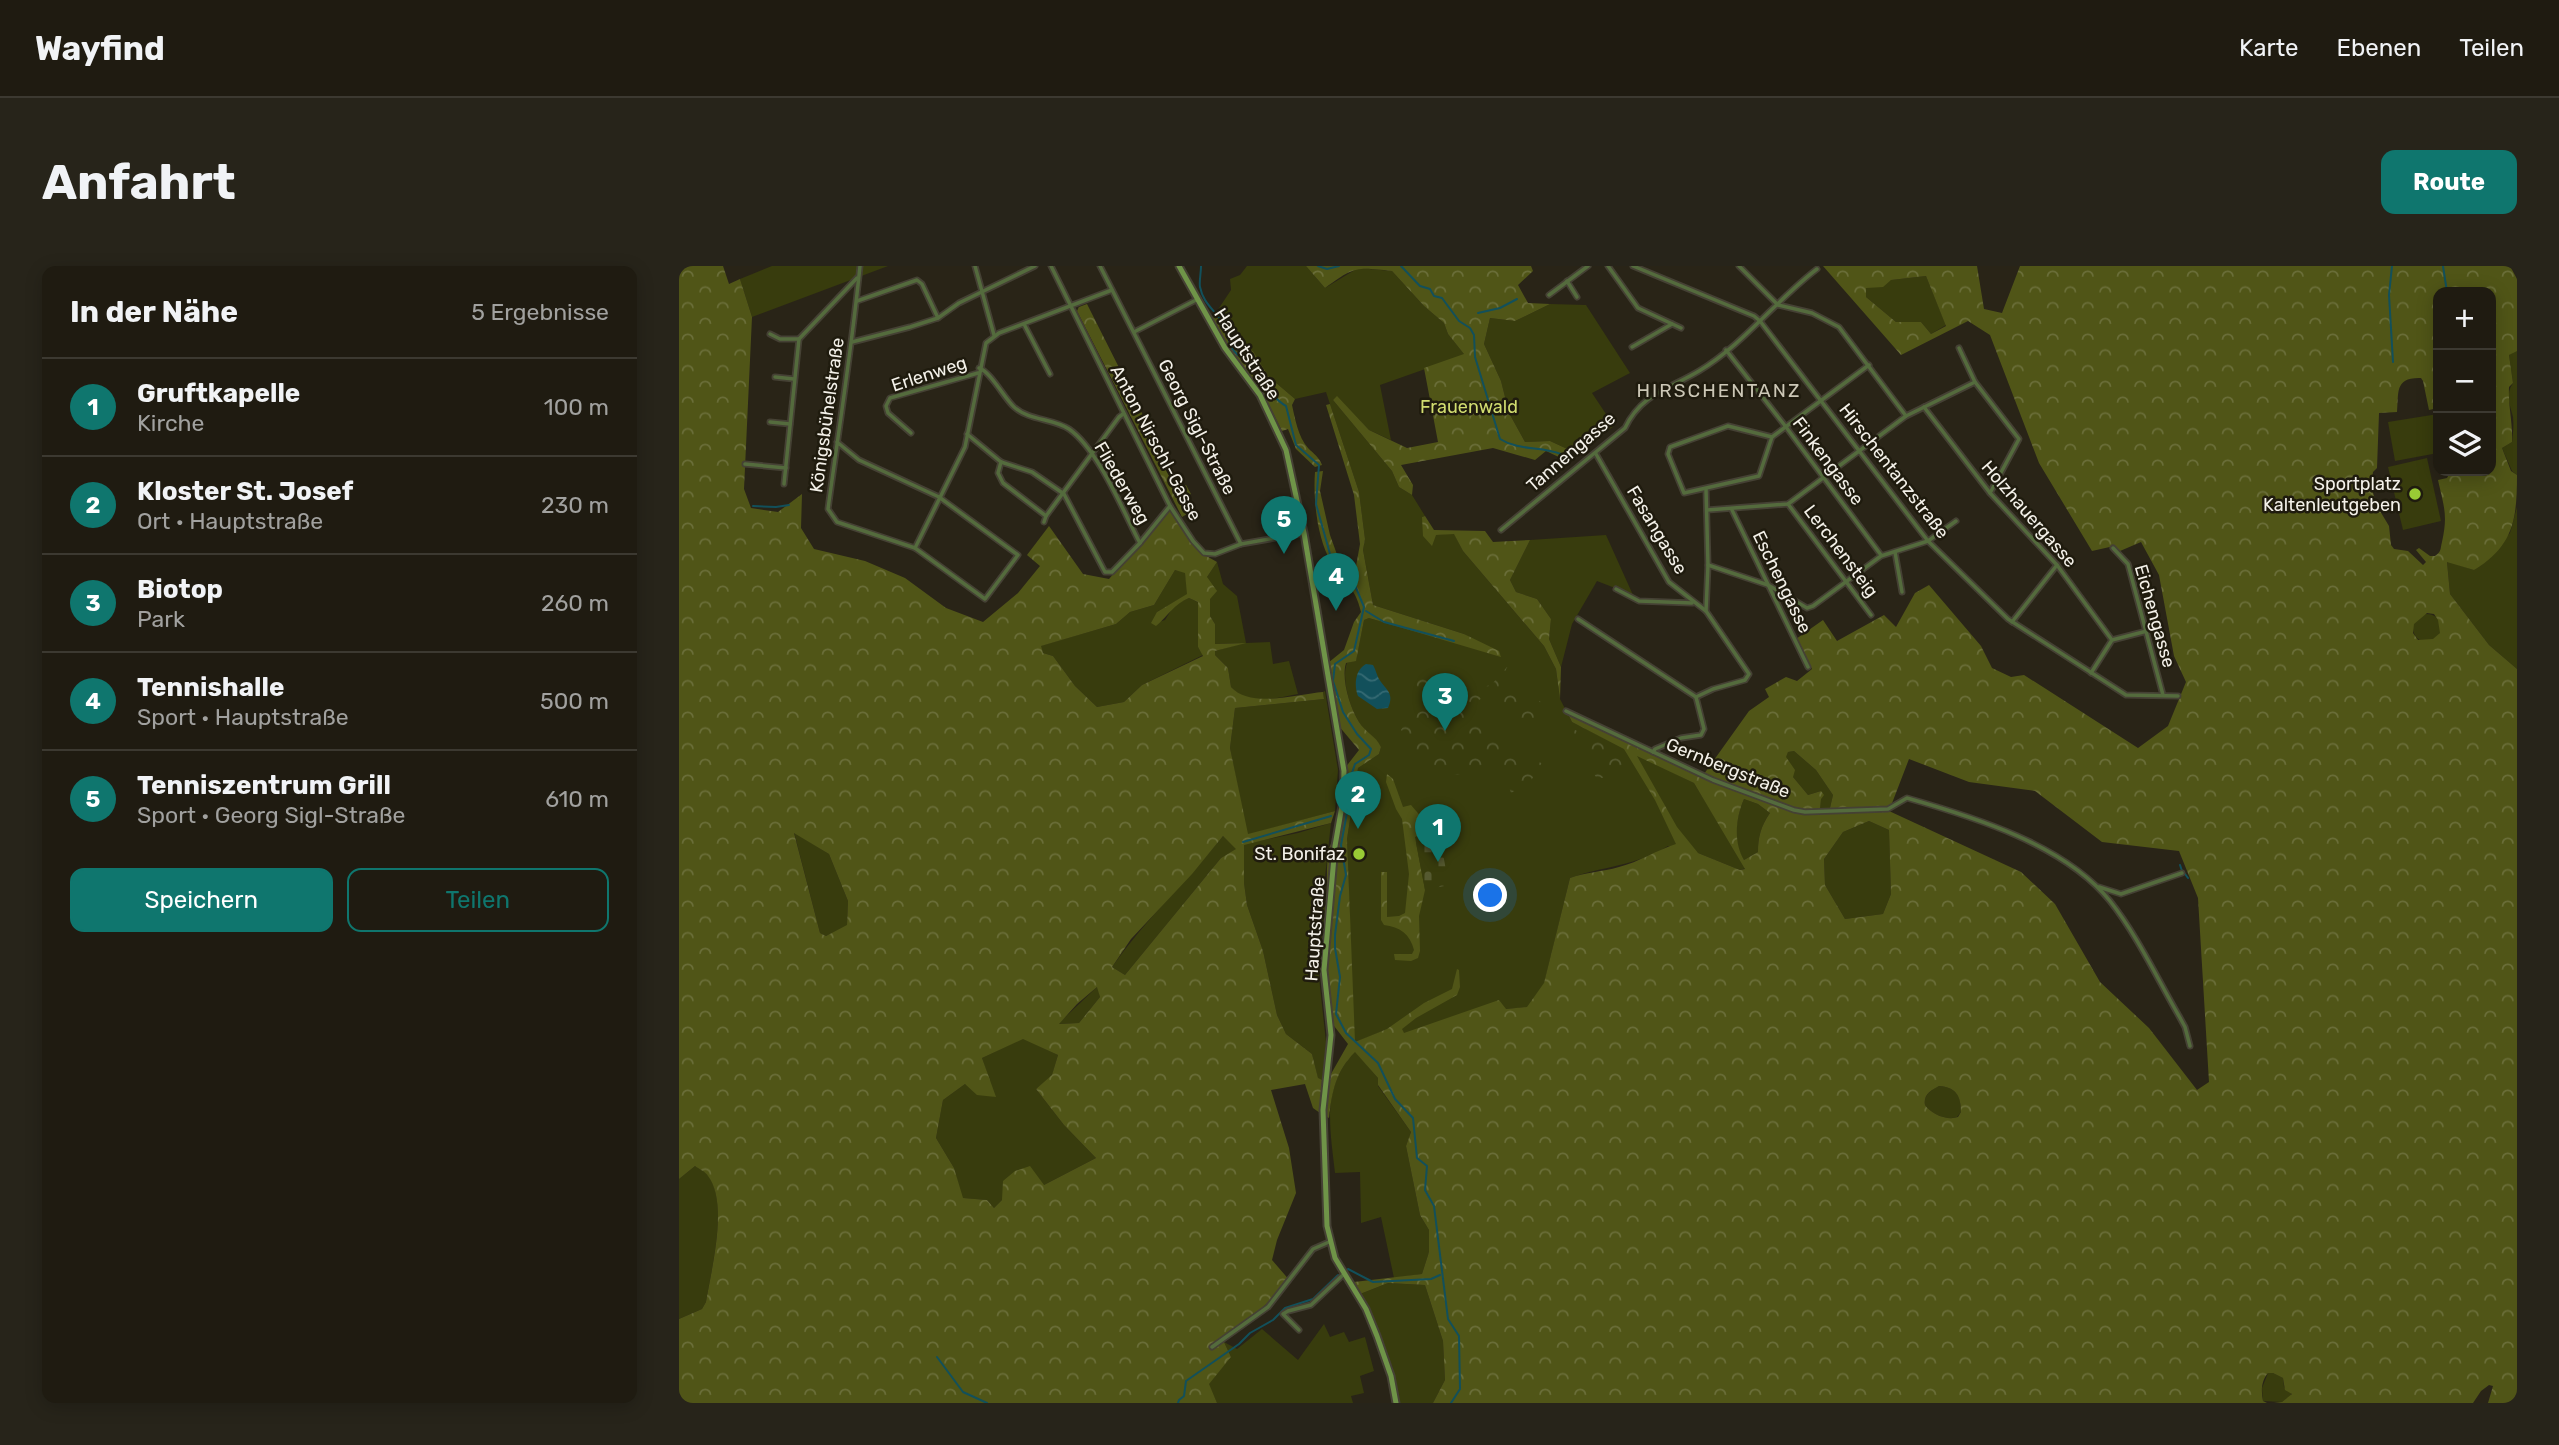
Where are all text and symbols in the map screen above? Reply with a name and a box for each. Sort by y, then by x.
text: Wayfind [35,29,165,68]
text: Karte [2239,34,2299,62]
text: Ebenen [2337,34,2421,62]
text: Teilen [2459,34,2524,62]
button: Route [2381,150,2517,214]
text: Anfahrt [42,153,236,211]
map controls [2433,287,2496,476]
button: + [2433,287,2496,350]
text: In der Nähe [70,294,238,330]
text: 5 Ergebnisse [471,298,609,326]
street label: Hauptstraße [1209,304,1285,404]
street label: Königsbühelstraße [805,336,849,494]
button: − [2433,350,2496,413]
street label: Erlenweg [889,351,969,397]
street label: Georg Sigl-Straße [1153,356,1241,498]
street label: Anton Nirschl-Gasse [1106,361,1206,525]
text: Gruftkapelle [137,378,300,409]
district label: HIRSCHENTANZ [1637,379,1801,402]
text: 1 [87,393,99,421]
text: 100 m [544,393,609,421]
park label: Frauenwald [1420,396,1518,418]
street label: Hirschentanzstraße [1834,399,1954,543]
street label: Tannengasse [1522,407,1620,497]
text: Kirche [137,409,205,437]
street label: Finkengasse [1788,413,1868,509]
button: layers [2433,413,2496,476]
street label: Fliederweg [1089,438,1155,528]
street label: Holzhauergasse [1977,456,2081,572]
place label: Sportplatz Kaltenleutgeben [2263,473,2401,516]
text: Kloster St. Josef [137,476,353,507]
street label: Fasangasse [1622,482,1692,578]
marker: Sportplatz Kaltenleutgeben [2407,486,2423,502]
text: 2 [86,491,100,519]
text: 230 m [541,491,609,519]
pin: 5 [1261,496,1307,554]
street label: Lerchensteig [1799,500,1883,602]
text: Ort · Hauptstraße [137,507,323,535]
street label: Eschengasse [1748,527,1816,637]
pin: 4 [1313,553,1359,611]
street label: Eichengasse [2130,562,2180,670]
text: Biotop [137,574,223,605]
text: 3 [85,589,101,617]
text: 260 m [541,589,609,617]
text: Park [137,605,185,633]
text: Tennishalle [137,672,284,703]
pin: 3 [1422,673,1468,731]
text: 4 [85,687,101,715]
text: 500 m [540,687,609,715]
text: Sport · Hauptstraße [137,703,349,731]
street label: Gernbergstraße [1663,733,1793,803]
text: Tenniszentrum Grill [137,770,391,801]
pin: 2 [1335,771,1381,829]
text: 5 [86,785,100,813]
text: 610 m [545,785,609,813]
text: Sport · Georg Sigl-Straße [137,801,405,829]
pin: 1 [1415,804,1461,862]
place label: St. Bonifaz [1254,843,1345,865]
marker: St. Bonifaz [1351,846,1367,862]
button: Speichern [70,868,333,932]
button: Teilen [347,868,609,932]
street label: Hauptstraße [1300,876,1330,982]
your location [1473,878,1507,912]

